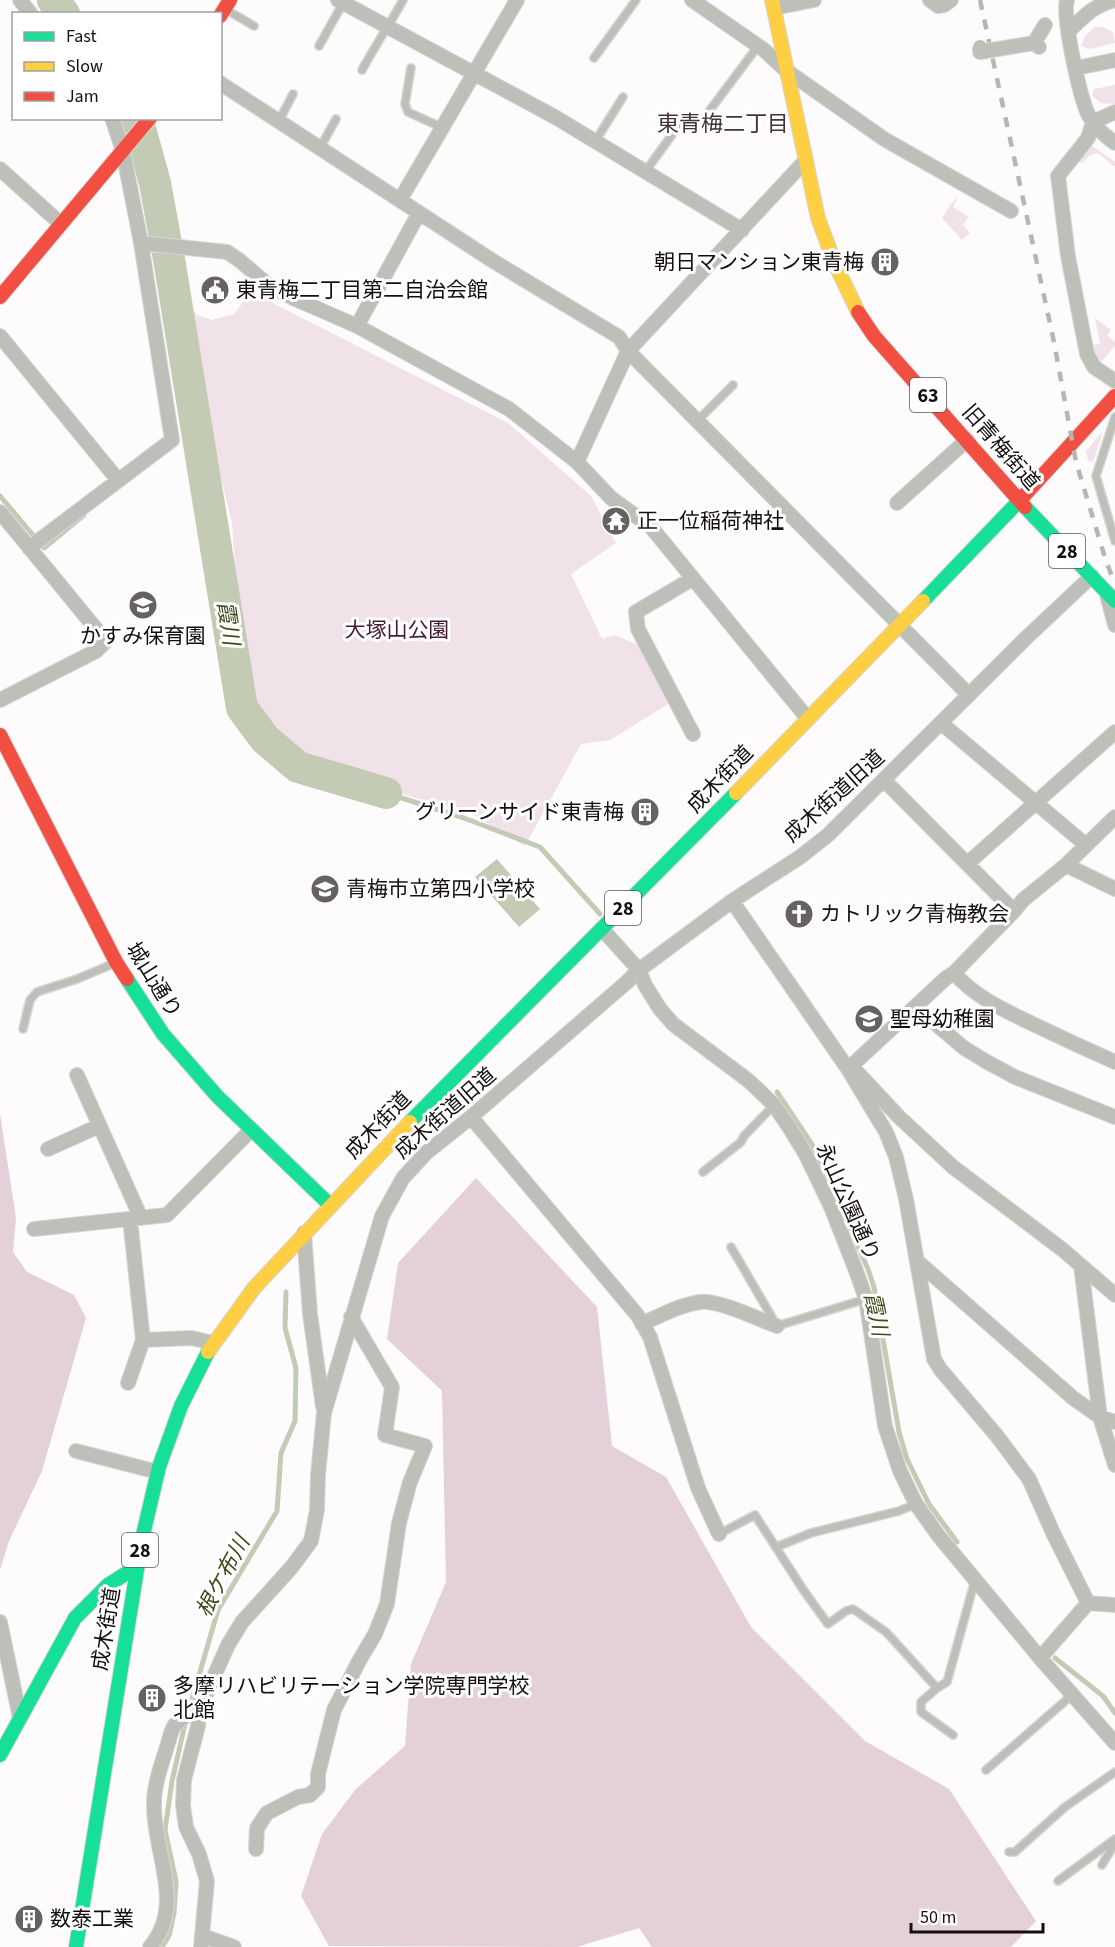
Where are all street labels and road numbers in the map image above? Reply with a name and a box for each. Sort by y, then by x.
road number: 63 [910,378,946,412]
street label: 旧青梅街道 [955,398,1047,496]
road number: 28 [1049,534,1085,568]
street label: 成木街道 [680,738,760,820]
street label: 成木街道旧道 [777,743,891,849]
road number: 28 [605,891,641,925]
street label: 城山通り [119,936,189,1024]
street label: 成木街道旧道 [388,1060,502,1166]
street label: 成木街道 [338,1084,418,1166]
street label: 永山公園通り [809,1138,887,1266]
road number: 28 [122,1533,158,1567]
street label: 成木街道 [85,1585,127,1673]

